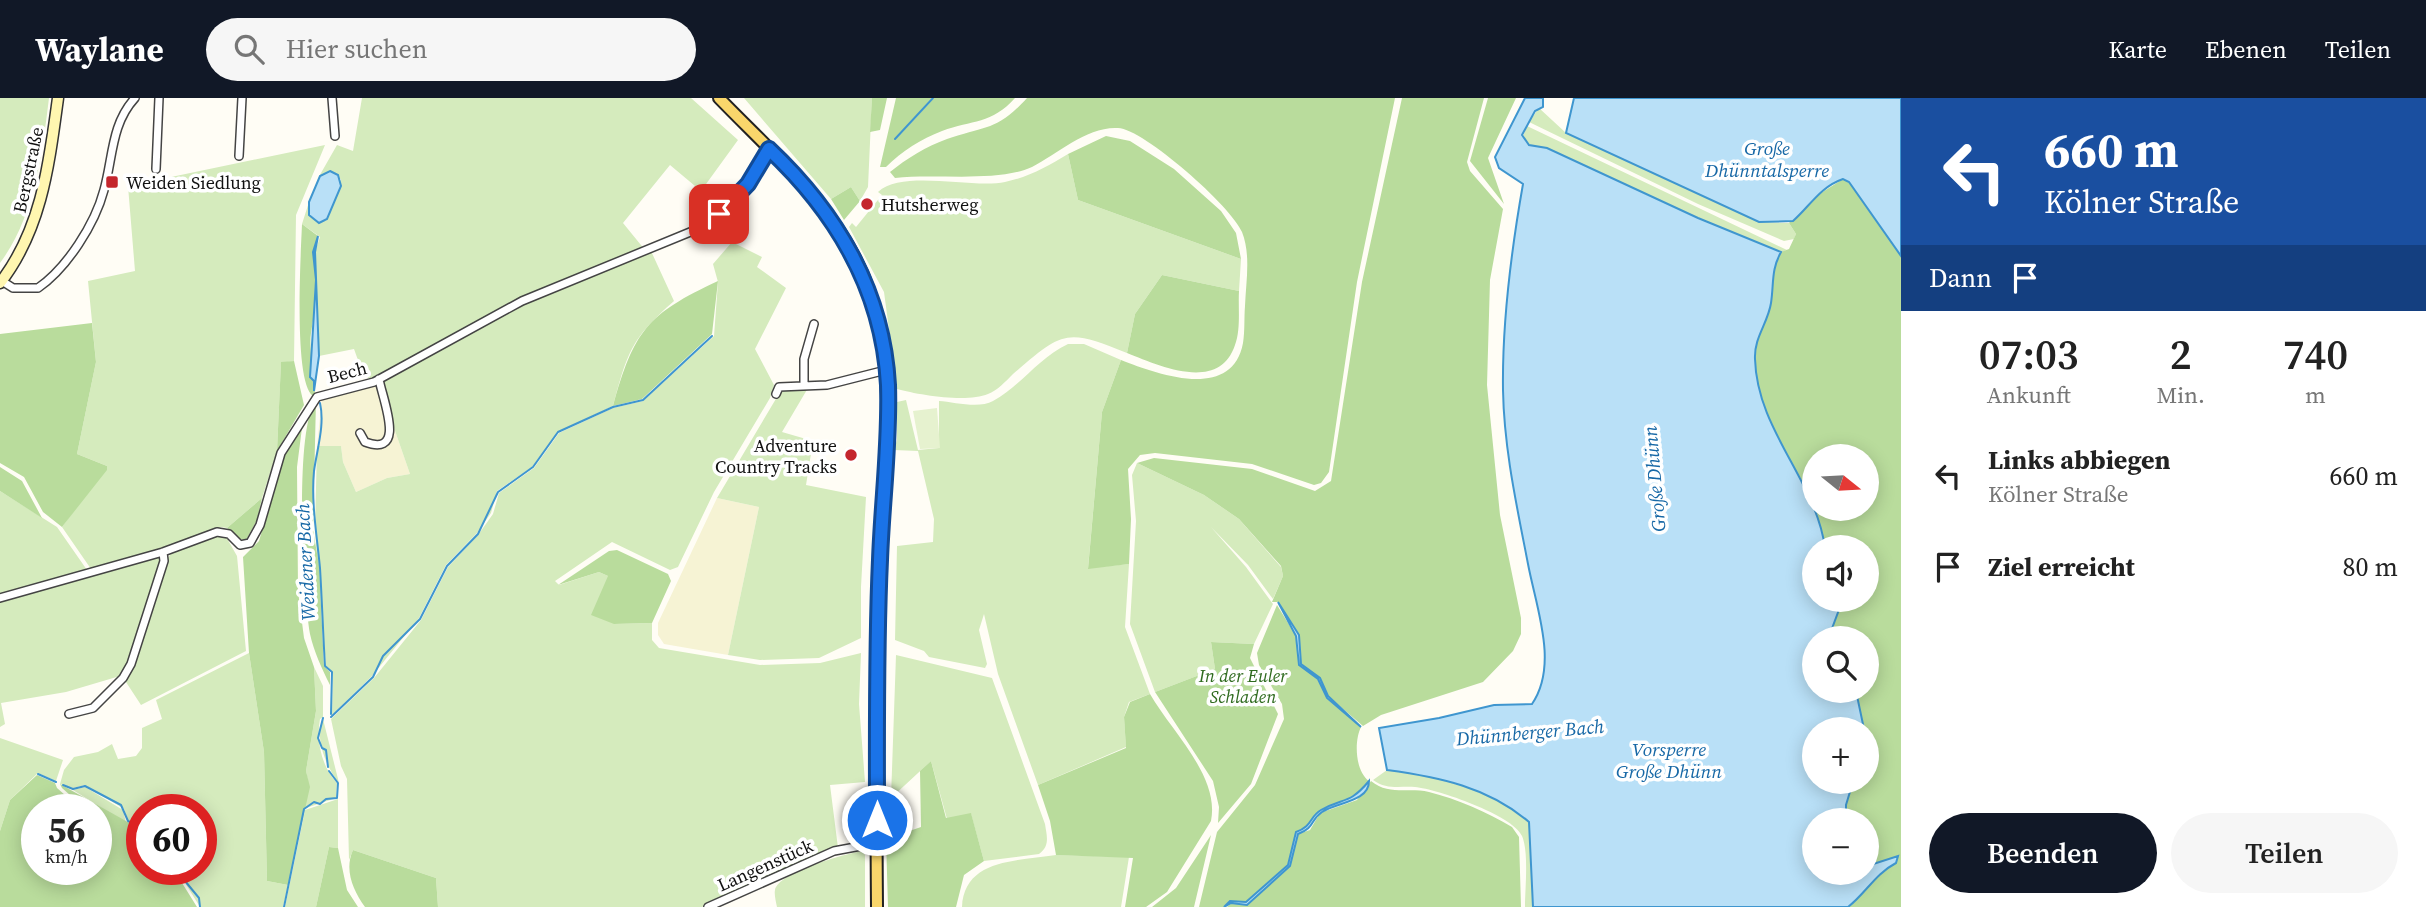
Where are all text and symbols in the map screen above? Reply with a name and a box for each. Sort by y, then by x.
search box [206,18,696,81]
text: Waylane [35,27,164,72]
icon: search [230,30,268,68]
text: Hier suchen [286,31,428,67]
text: Karte [2108,33,2167,66]
text: Ebenen [2205,33,2287,66]
text: Teilen [2325,33,2391,66]
text: 660 m [2044,116,2179,183]
street label: Bergstraße [7,125,49,215]
icon: left [1929,126,2020,217]
water label: Große Dhünntalsperre [1704,135,1829,183]
place label: Weiden Siedlung [126,170,261,195]
marker: Weiden Siedlung [104,174,120,190]
text: Kölner Straße [2044,180,2239,224]
pin [689,184,749,244]
place label: Hutsherweg [881,192,978,217]
icon: arrive [700,195,738,233]
marker: Hutsherweg [859,196,875,212]
icon: arrive [2006,259,2044,297]
text: Dann [1929,260,1992,296]
text: 07:03 [1979,325,2079,383]
text: 2 [2170,325,2192,383]
text: 740 [2283,325,2348,383]
street label: Bech [325,355,370,389]
text: Ankunft [1987,379,2071,411]
text: Min. [2156,379,2205,411]
text: m [2305,379,2326,411]
water label: Große Dhünn [1636,425,1672,533]
place label: Adventure Country Tracks [715,433,837,479]
text: Links abbiegen [1988,442,2171,478]
north arrow [1802,444,1880,522]
map controls [1802,444,1879,885]
marker: Adventure Country Tracks [843,447,859,463]
icon: left [1929,457,1967,495]
text: 660 m [2330,458,2398,494]
text: Kölner Straße [1988,478,2128,510]
water label: Weidener Bach [289,502,321,621]
button: sound [1802,535,1879,612]
icon: arrive [1929,548,1967,586]
text: Ziel erreicht [1988,549,2135,585]
text: 80 m [2343,549,2398,585]
button: search [1802,626,1879,703]
park label: In der Euler Schladen [1198,663,1288,709]
water label: Dhünnberger Bach [1454,713,1606,752]
button: + [1802,717,1879,794]
water label: Vorsperre Große Dhünn [1616,736,1722,784]
position arrow [840,783,914,857]
speed limit sign: 60 [126,794,217,885]
text: 56 [48,806,85,854]
button: − [1802,808,1879,885]
button: Beenden [1929,813,2157,893]
button: Teilen [2171,813,2398,893]
street label: Langenstück [713,833,817,897]
text: km/h [45,844,88,869]

